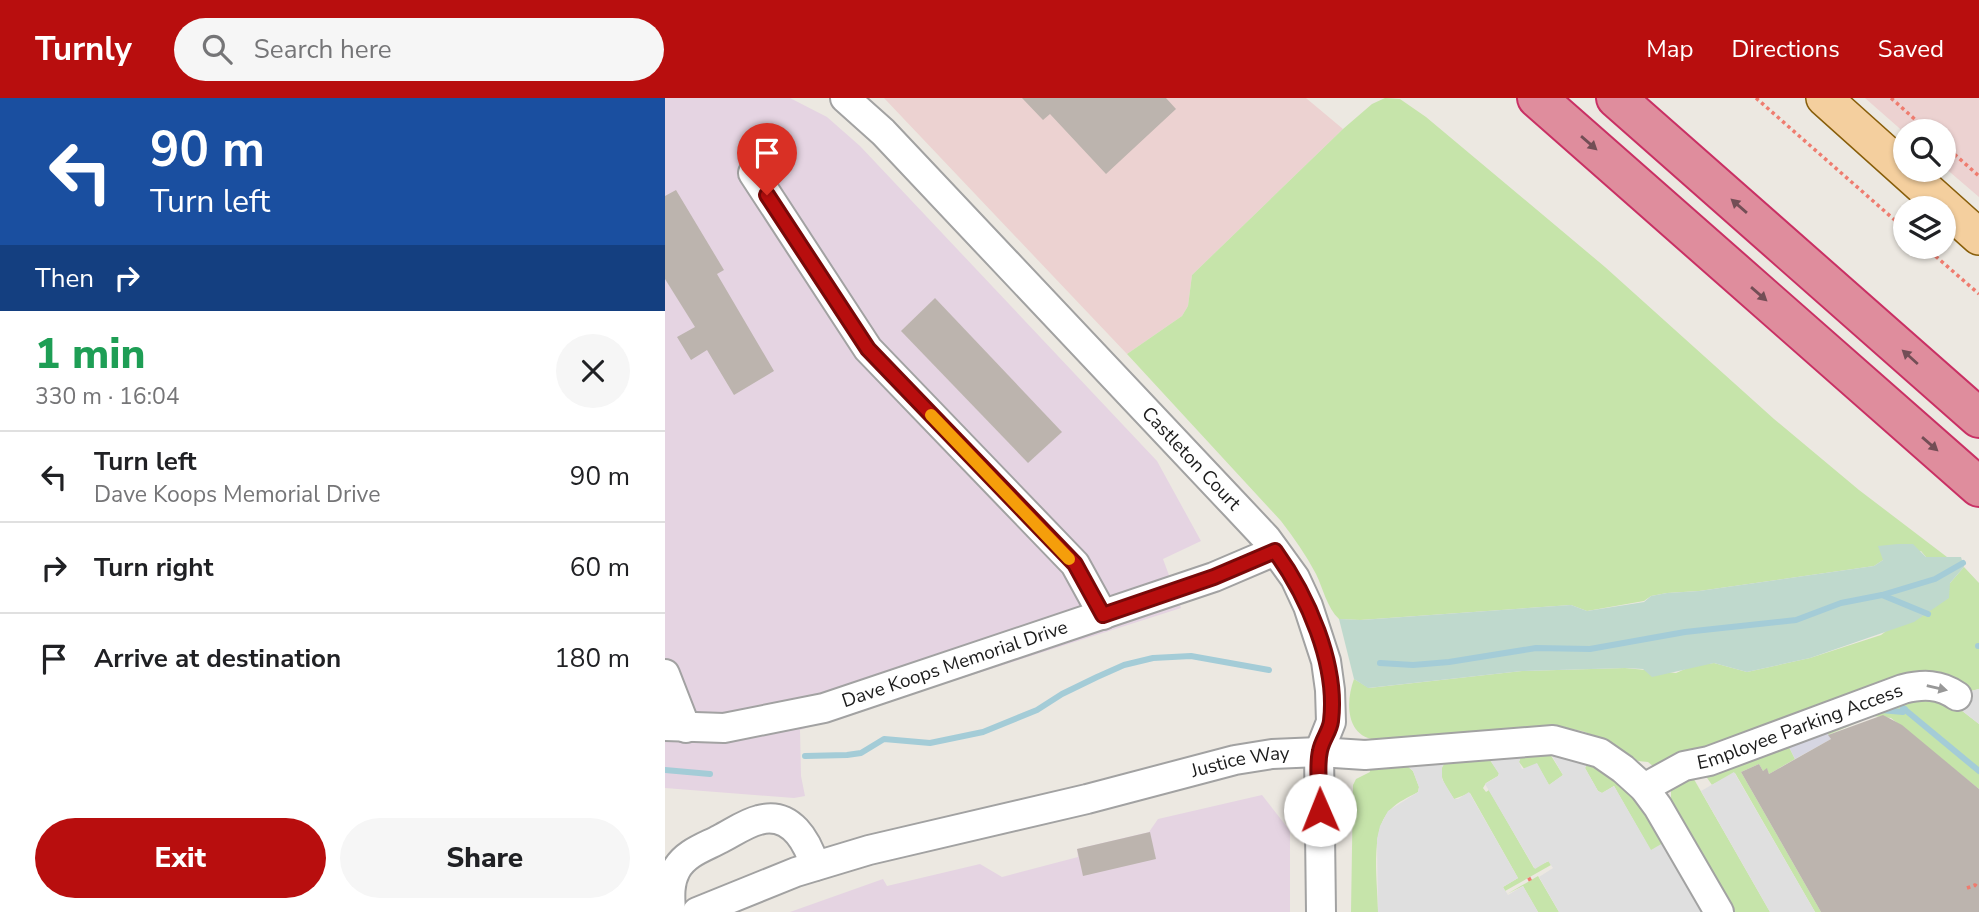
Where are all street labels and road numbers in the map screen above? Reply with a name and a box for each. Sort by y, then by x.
street label: Castleton Court [1136,401,1247,516]
street label: Dave Koops Memorial Drive [838,614,1071,714]
street label: Employee Parking Access [1695,677,1906,776]
street label: Justice Way [1187,740,1290,784]

